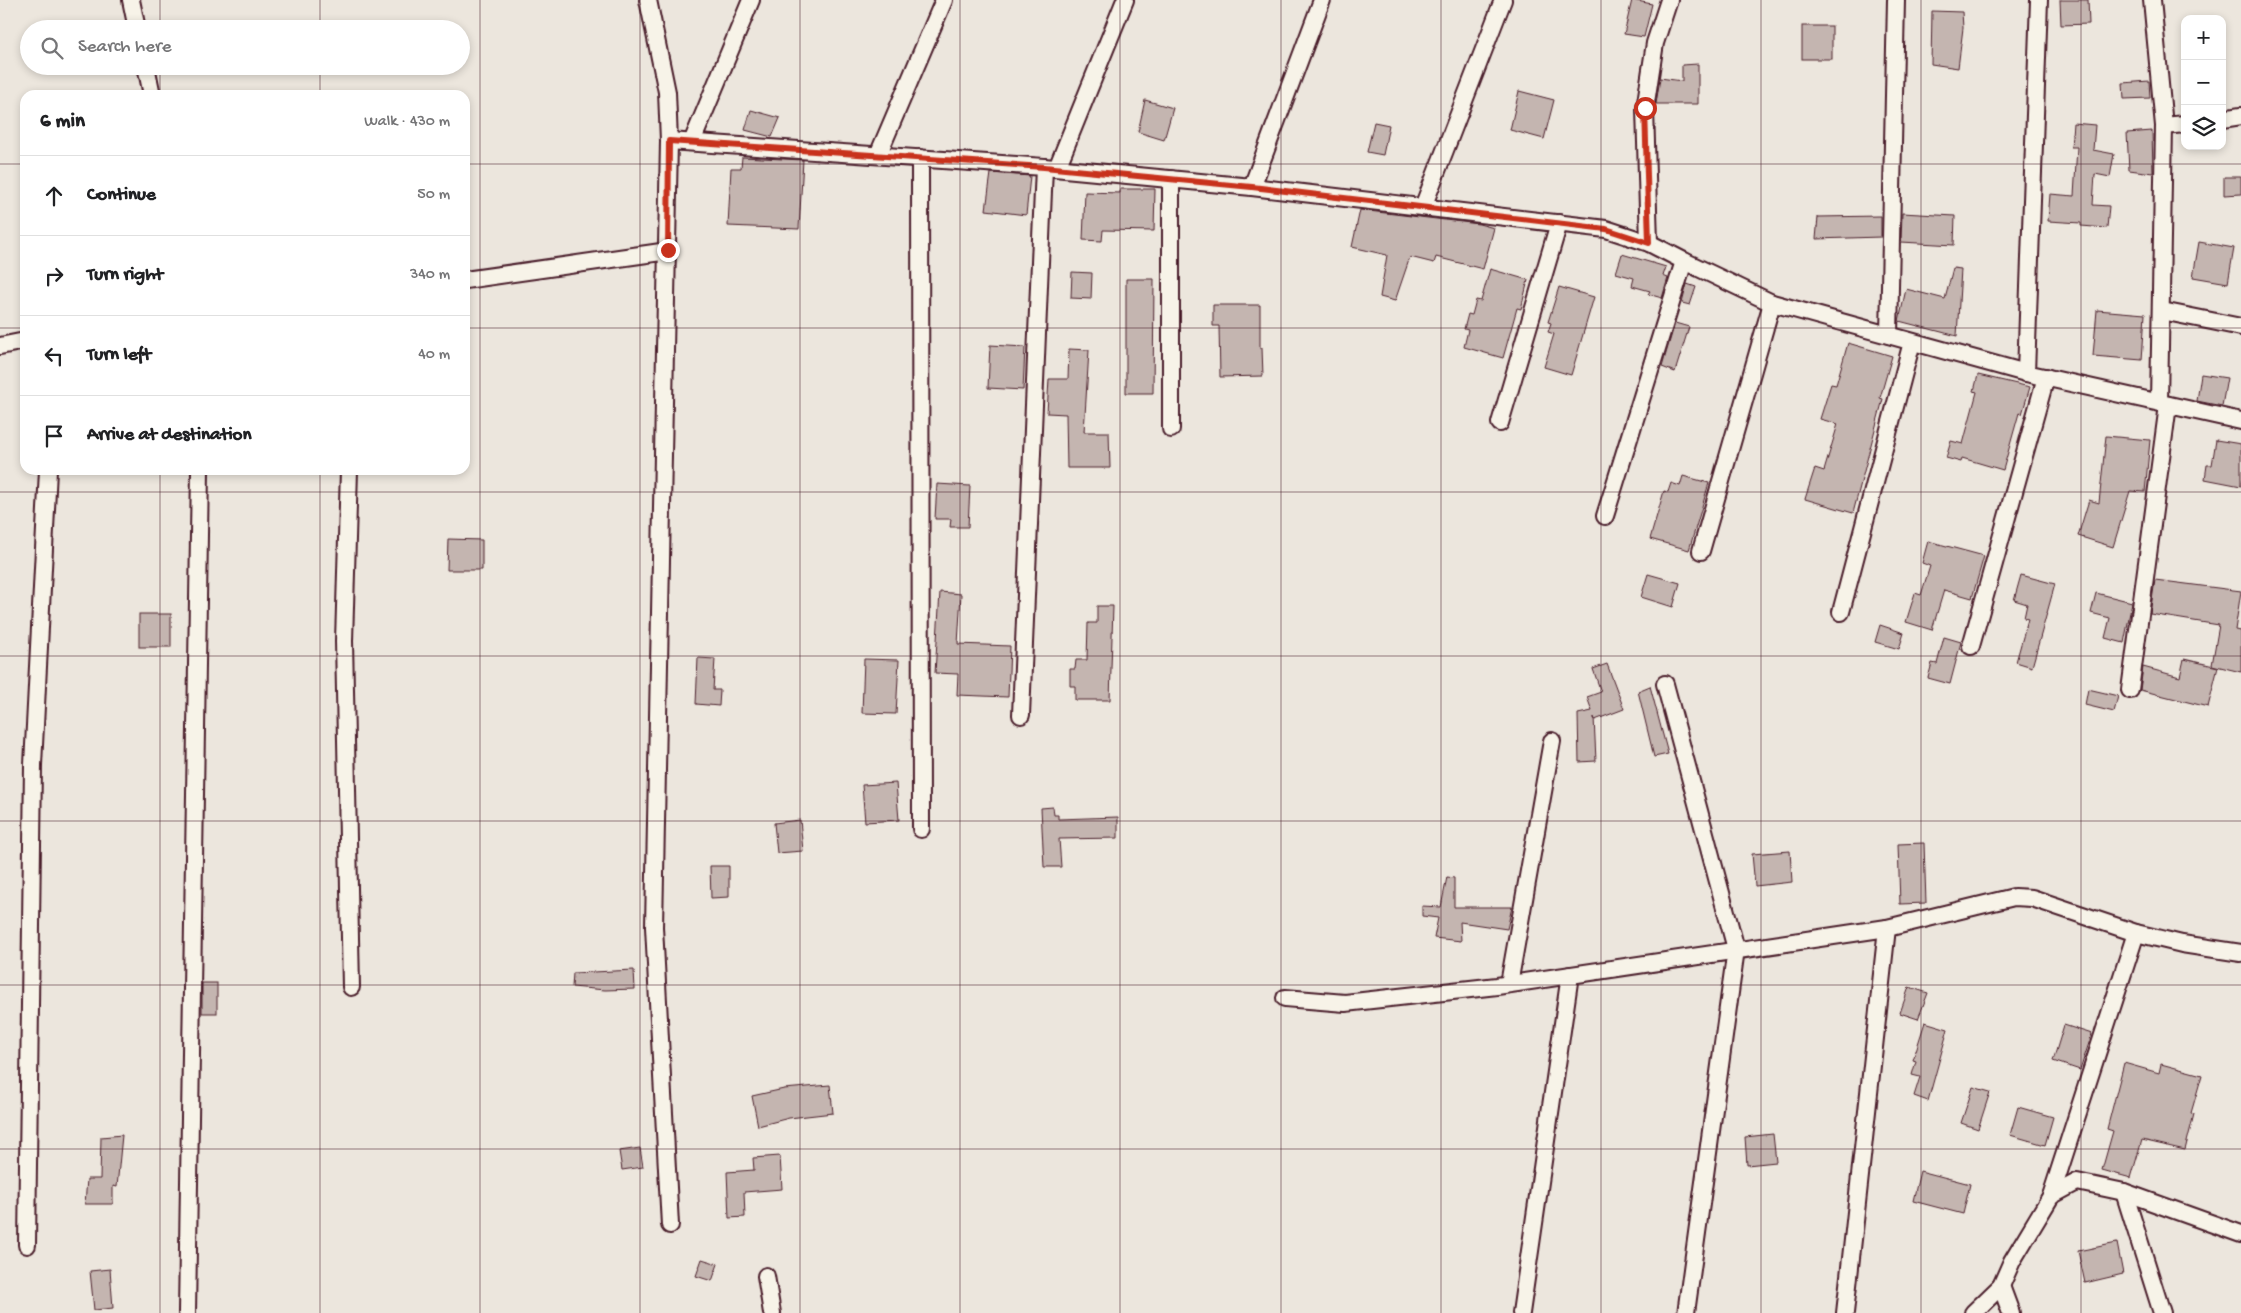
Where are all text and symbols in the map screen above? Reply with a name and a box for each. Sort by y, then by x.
map controls [2181,15,2226,150]
button: + [2181,15,2226,60]
search box [20,20,470,75]
icon: search [38,34,66,62]
text: Search here [78,36,172,59]
button: − [2181,60,2226,105]
route start [1634,97,1657,120]
button: layers [2181,105,2226,150]
text: 6 min [40,110,85,135]
text: Walk · 430 m [364,113,450,132]
icon: ahead [40,182,68,210]
text: Continue [87,184,156,207]
text: 50 m [417,186,450,205]
route end [657,239,680,262]
icon: right [40,262,68,290]
text: Turn right [87,264,163,287]
text: 340 m [410,266,450,285]
icon: left [40,342,68,370]
text: Turn left [87,344,151,367]
text: 40 m [418,346,450,365]
icon: arrive [40,422,68,450]
text: Arrive at destination [87,424,251,447]

